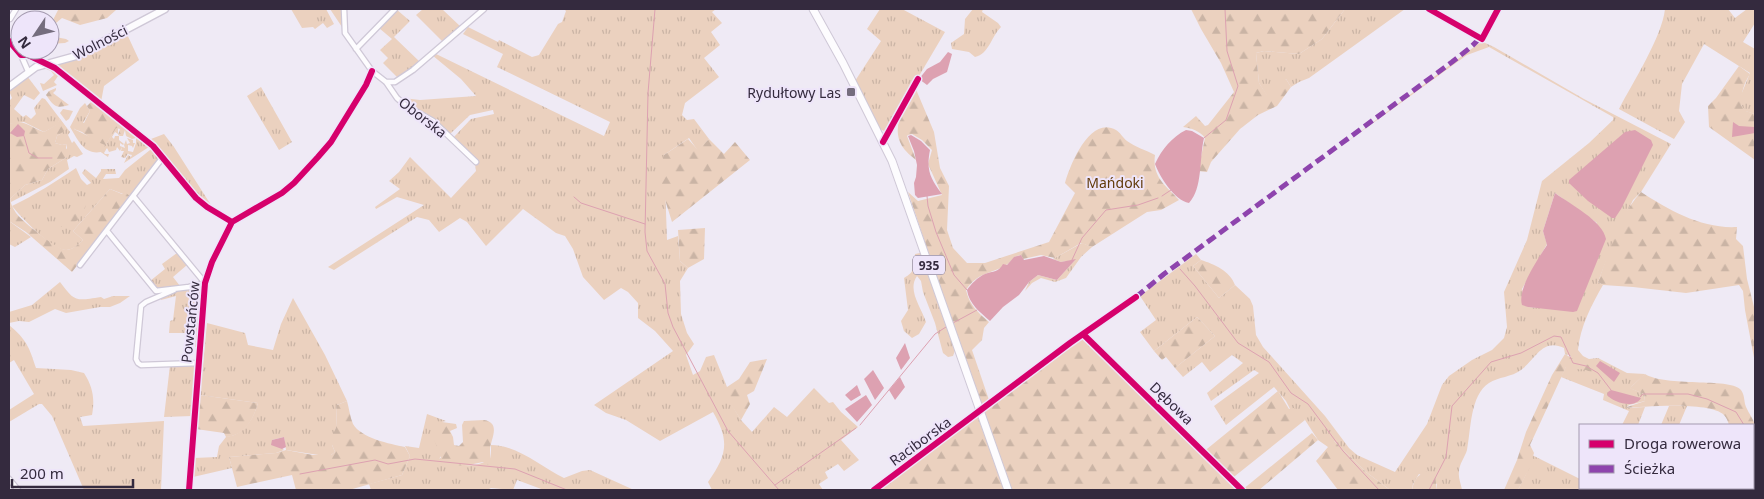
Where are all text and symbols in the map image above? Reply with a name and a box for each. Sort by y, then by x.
north arrow [10,10,60,60]
street label: Wolności [69,20,131,64]
text: N [13,33,35,53]
place label: Rydułtowy Las [747,83,841,102]
marker: Rydułtowy Las [845,86,857,98]
street label: Oborska [395,92,451,142]
park label: Mańdoki [1086,173,1144,192]
road number: 935 [913,256,945,274]
street label: Powstańców [176,280,204,364]
street label: Dębowa [1146,377,1198,429]
street label: Raciborska [885,412,955,470]
legend [1579,424,1754,489]
text: Droga rowerowa [1624,433,1741,453]
scale bar [12,456,134,488]
text: Ścieżka [1624,458,1675,478]
text: 200 m [20,463,64,483]

